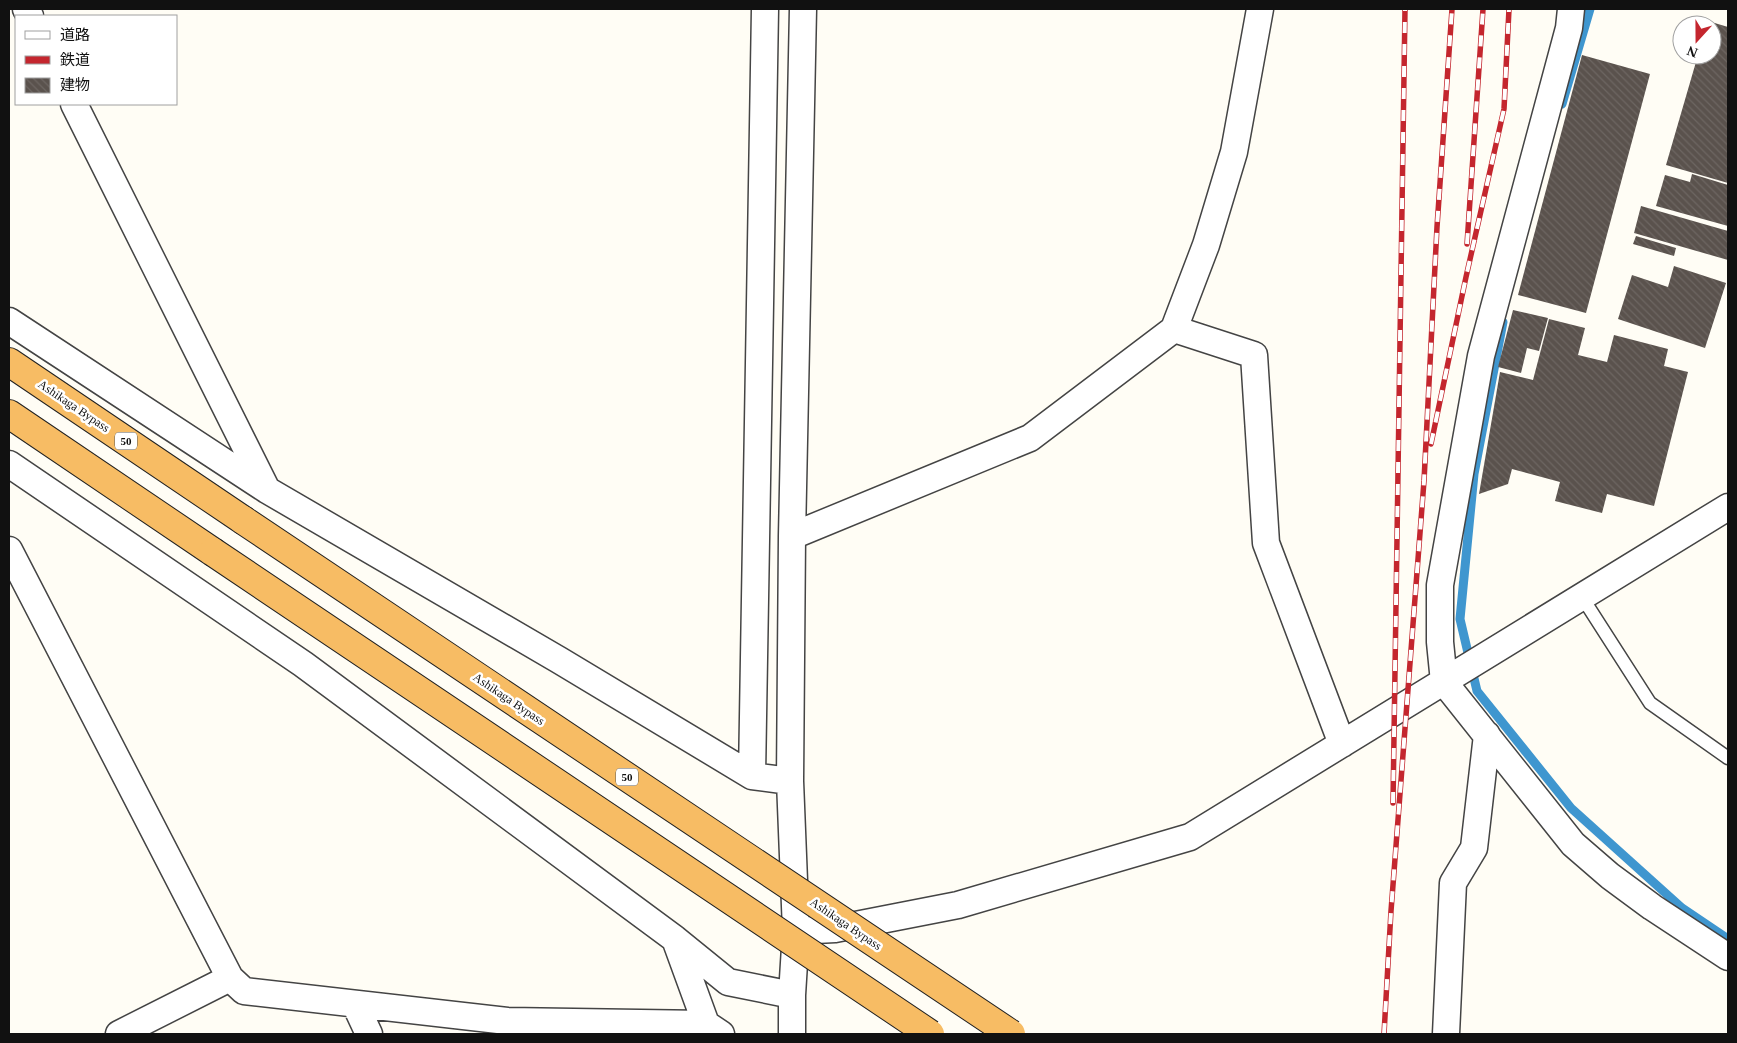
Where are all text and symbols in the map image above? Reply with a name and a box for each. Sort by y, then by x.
legend [15,15,178,105]
north arrow [1672,15,1722,65]
text: 道路 [60,27,90,43]
text: N [1685,43,1700,60]
text: 鉄道 [60,52,90,68]
text: 建物 [60,77,90,93]
street label: Ashikaga Bypass [36,377,113,435]
road number: 50 [115,432,137,450]
street label: Ashikaga Bypass [471,670,548,728]
road number: 50 [616,769,638,786]
street label: Ashikaga Bypass [808,895,885,953]

